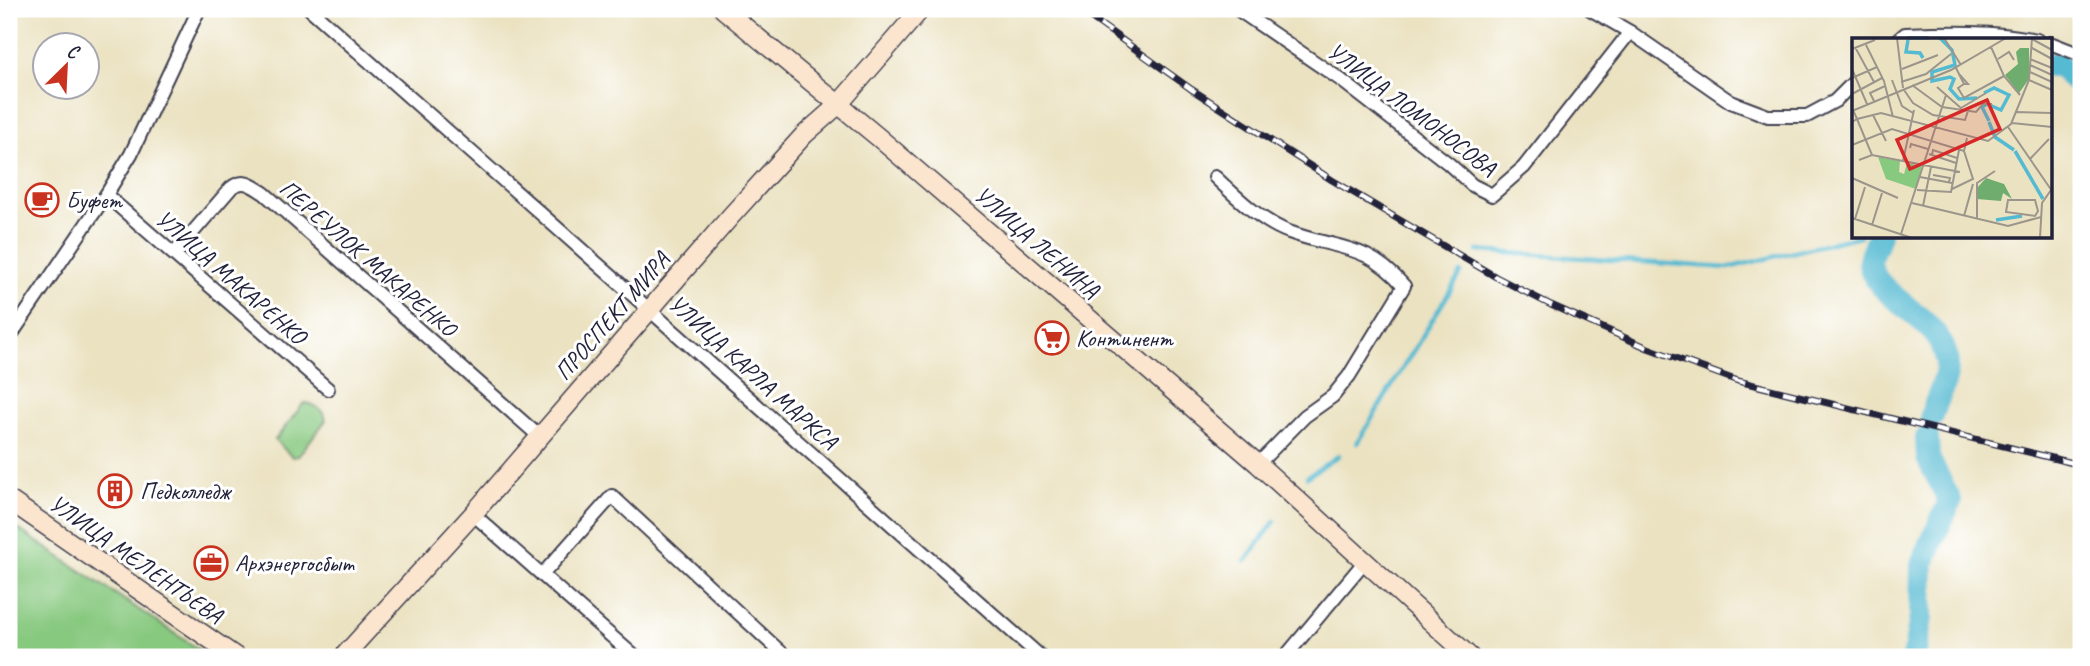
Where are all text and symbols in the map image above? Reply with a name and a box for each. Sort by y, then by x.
north arrow [32,32,102,102]
street label: УЛИЦА ЛОМОНОСОВА [1322,36,1503,183]
inset map [1852,38,2052,238]
text: С [63,39,84,65]
street label: ПЕРЕУЛОК МАКАРЕНКО [273,173,464,344]
street label: УЛИЦА ЛЕНИНА [968,179,1107,305]
cafe icon: Буфет [23,181,61,219]
place label: Буфет [66,185,123,215]
street label: УЛИЦА МАКАРЕНКО [149,203,315,353]
street label: ПРОСПЕКТ МИРА [548,245,677,386]
street label: УЛИЦА КАРЛА МАРКСА [662,288,844,456]
supermarket icon: Континент [1033,319,1071,357]
place label: Континент [1076,323,1174,353]
building icon: Педколледж [96,472,134,510]
place label: Педколледж [140,476,233,506]
street label: УЛИЦА МЕЛЕНТЬЕВА [43,488,229,631]
office icon: Архэнергосбыт [192,544,230,582]
place label: Архэнергосбыт [235,548,355,578]

